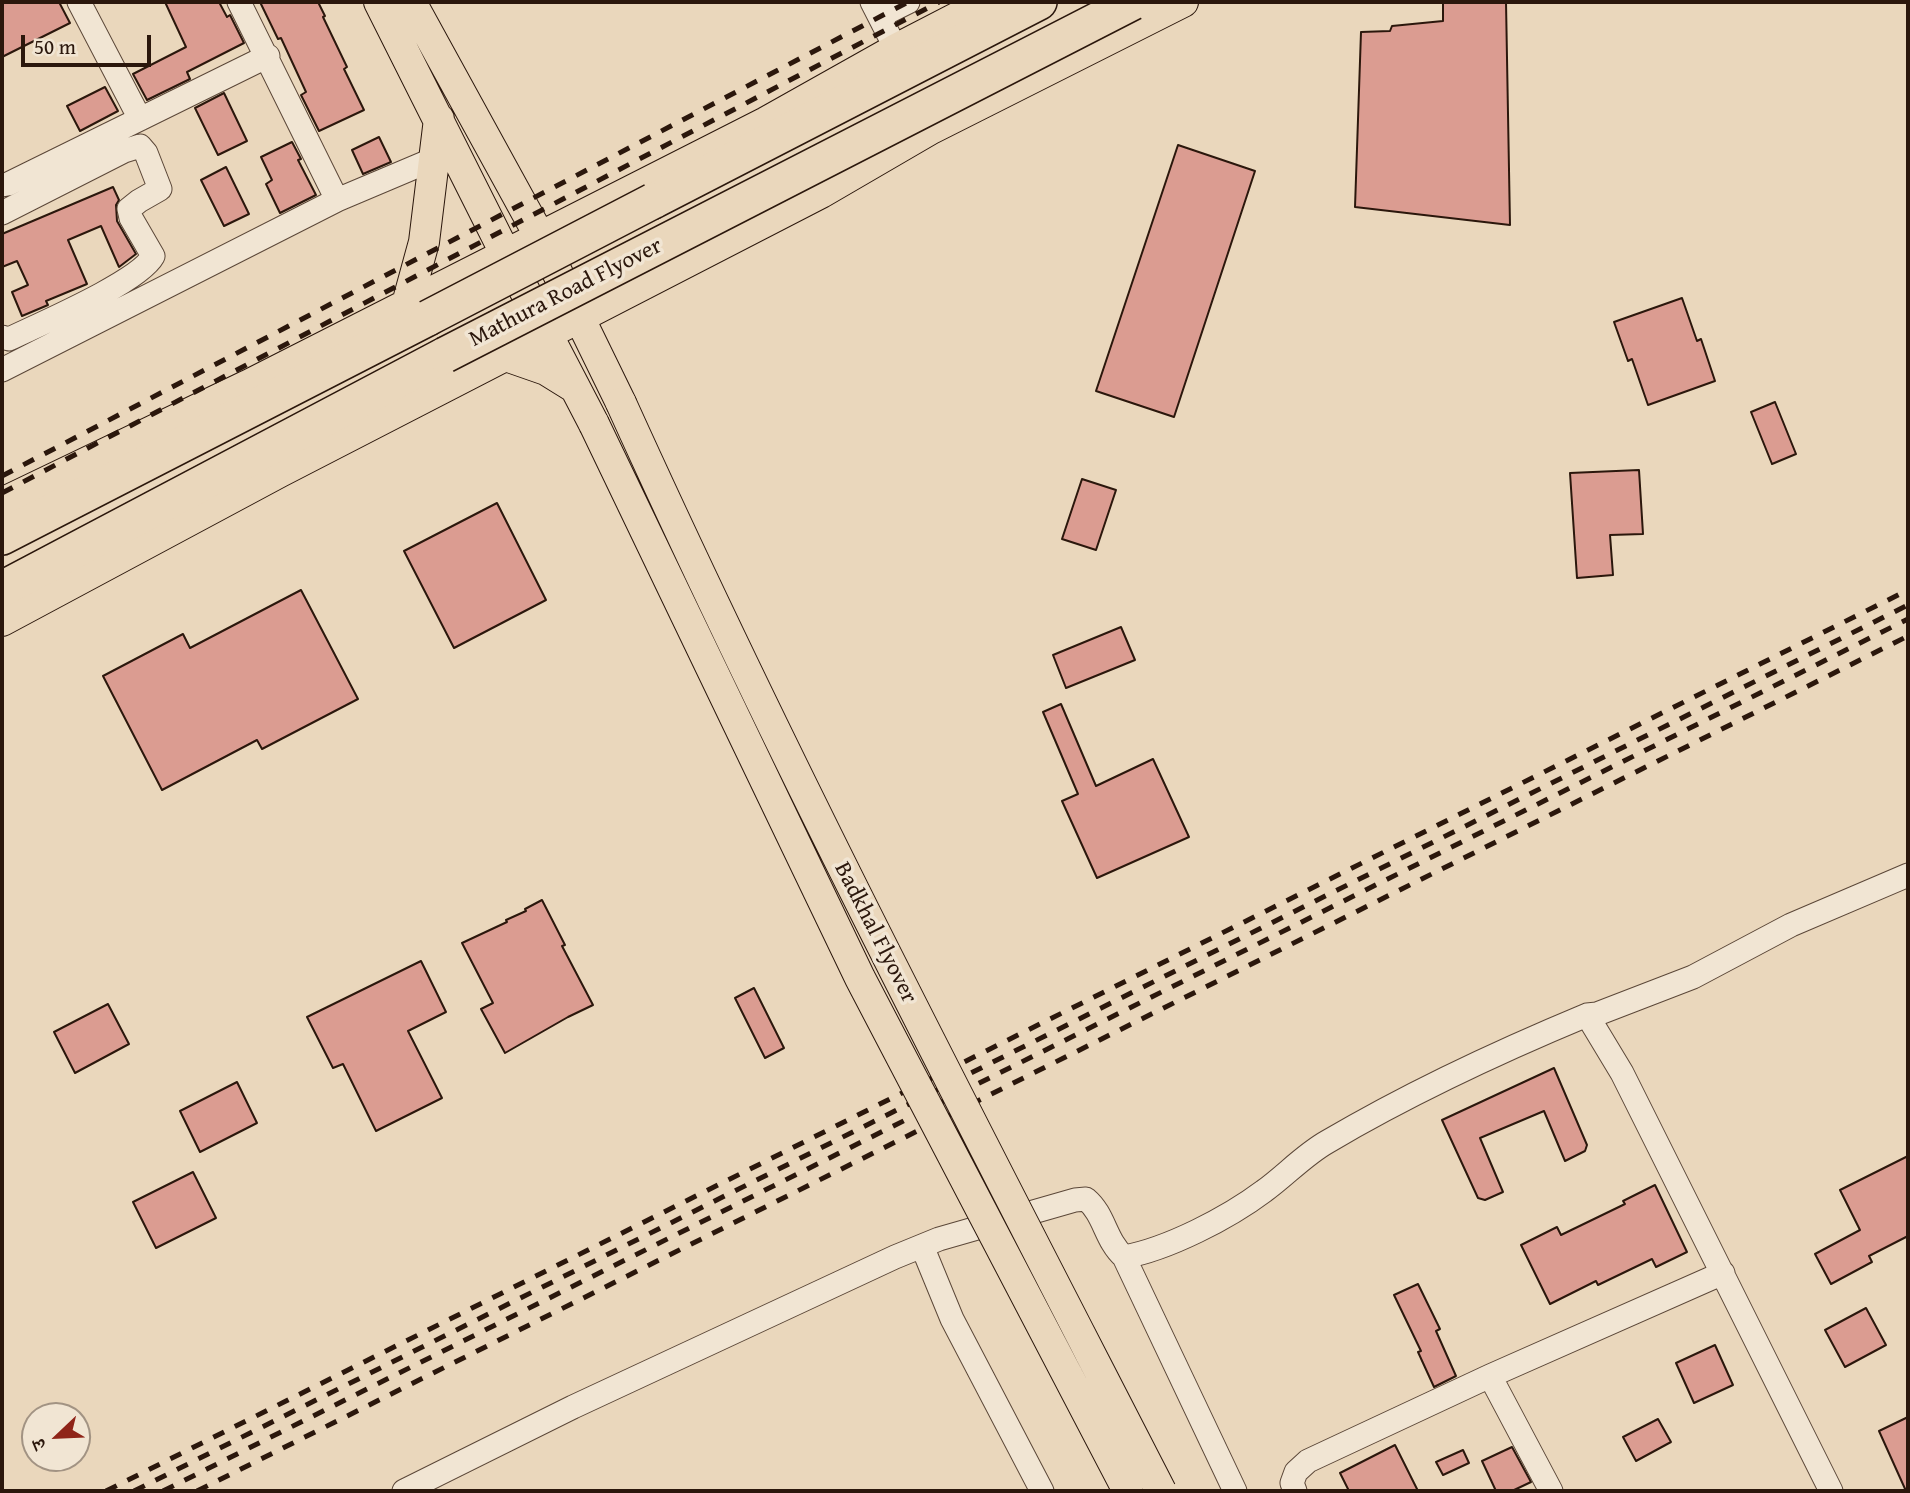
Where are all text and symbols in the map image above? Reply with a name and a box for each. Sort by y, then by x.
scale bar [24,21,154,65]
text: 50 m [34,31,76,62]
street label: Mathura Road Flyover [465,232,667,354]
street label: Badkhal Flyover [828,858,922,1008]
north arrow [21,1402,91,1472]
text: उ [24,1435,53,1454]

